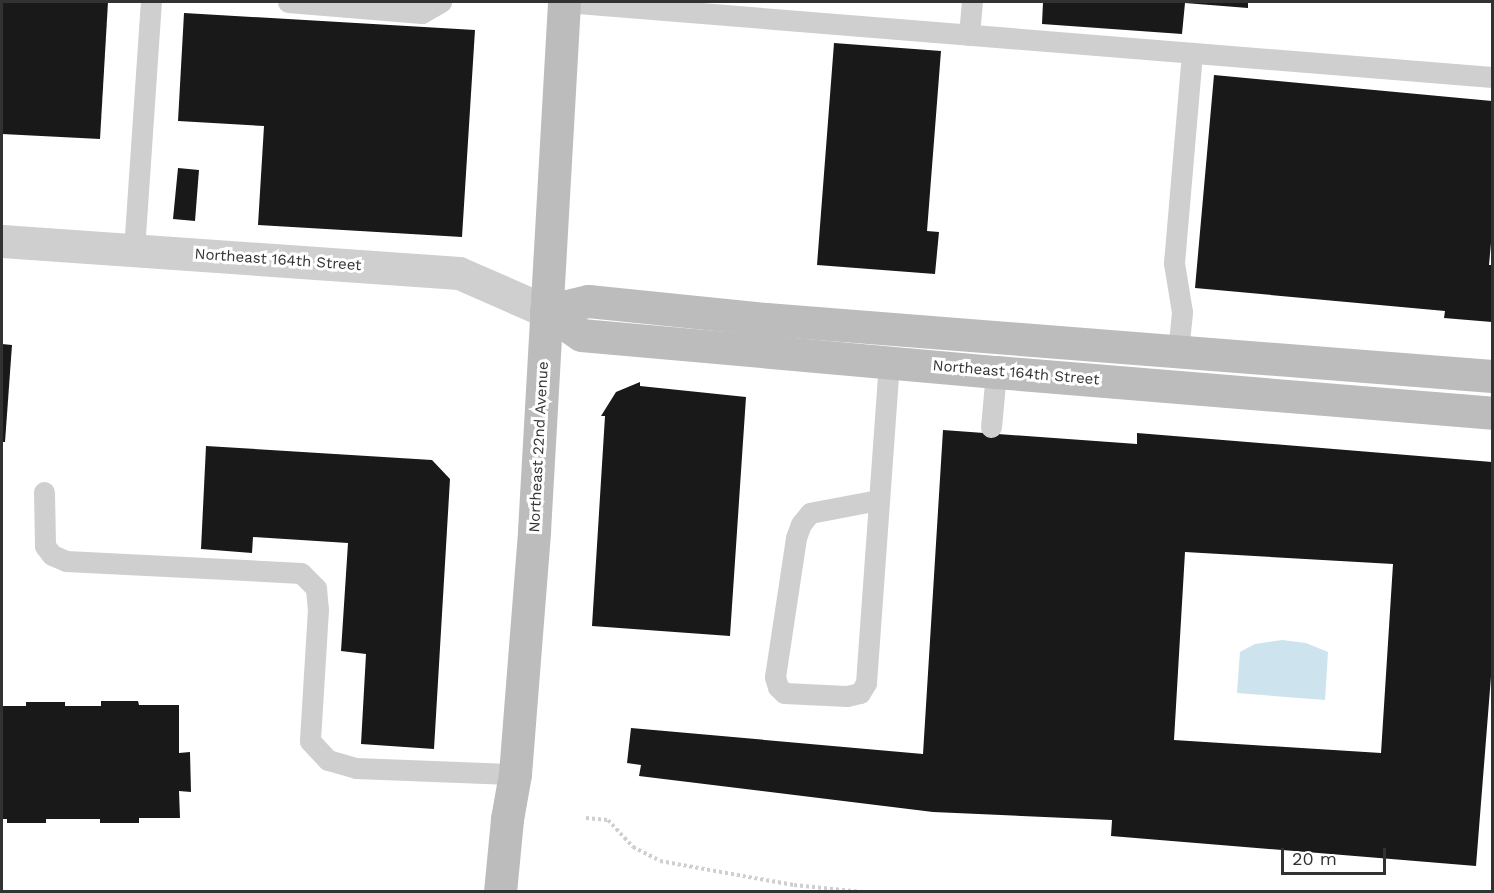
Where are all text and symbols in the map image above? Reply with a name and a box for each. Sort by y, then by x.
street label: Northeast 164th Street [194,245,362,275]
street label: Northeast 164th Street [932,357,1100,389]
street label: Northeast 22nd Avenue [526,361,552,533]
scale bar [1284,836,1389,874]
text: 20 m [1292,848,1337,869]

